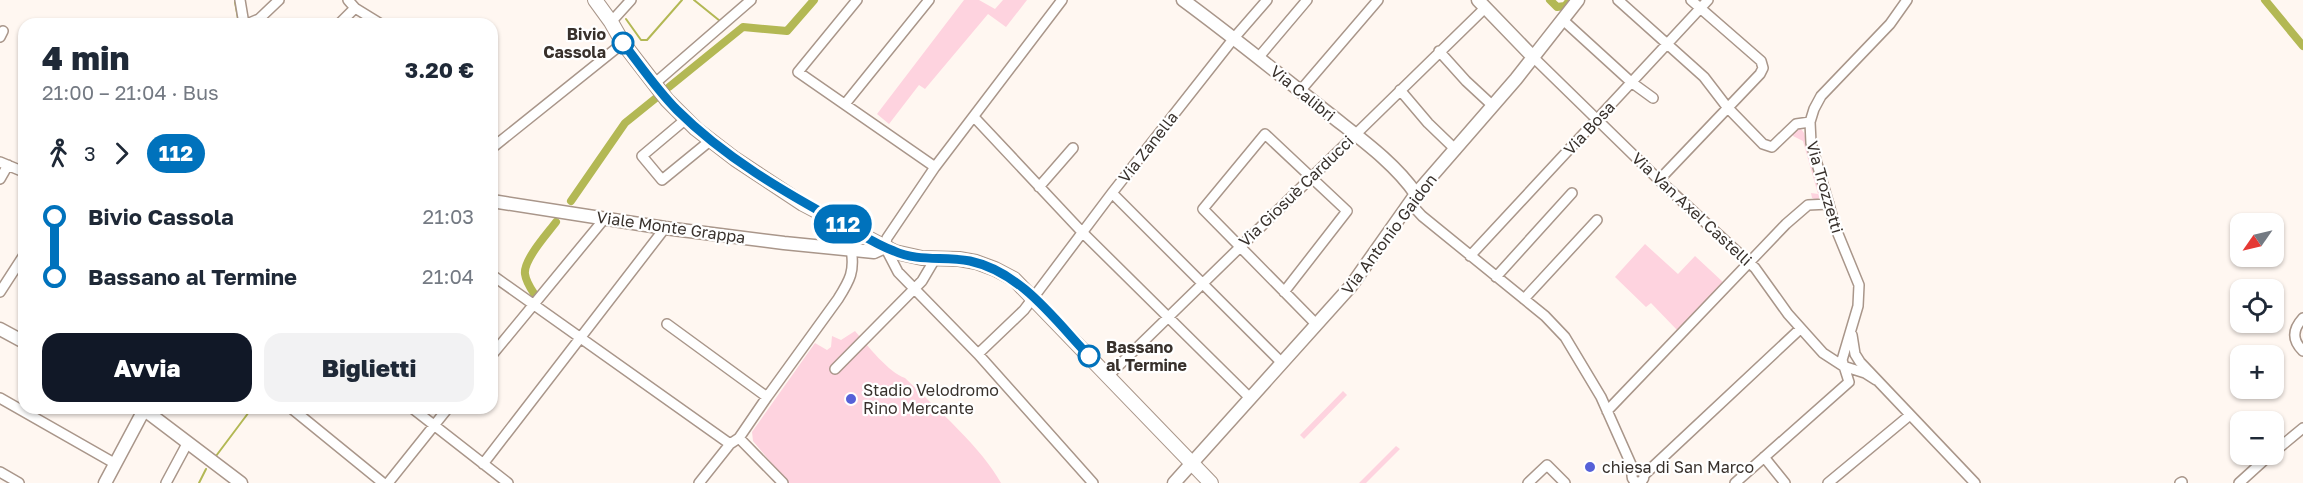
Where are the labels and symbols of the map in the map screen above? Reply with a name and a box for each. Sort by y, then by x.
place label: Bivio Cassola [543,24,606,62]
marker: Bivio Cassola [612,32,634,54]
street label: Via Calibri [1266,61,1340,125]
street label: Via Bosa [1559,97,1619,159]
street label: Via Zanella [1114,107,1182,187]
street label: Via Giosuè Carducci [1234,131,1358,251]
street label: Via Trozzetti [1802,139,1848,235]
street label: Via Van Axel Castelli [1628,148,1756,270]
street label: Via Antonio Gaidon [1337,170,1441,298]
line badge: 112 [808,204,878,244]
street label: Viale Monte Grappa [595,207,747,247]
north arrow [2230,213,2284,267]
place label: Bassano al Termine [1106,337,1187,375]
marker: Bassano al Termine [1078,345,1100,367]
place label: Stadio Velodromo Rino Mercante [863,380,999,418]
marker: Stadio Velodromo Rino Mercante [844,392,858,406]
place label: chiesa di San Marco [1602,457,1754,477]
marker: chiesa di San Marco [1583,460,1597,474]

